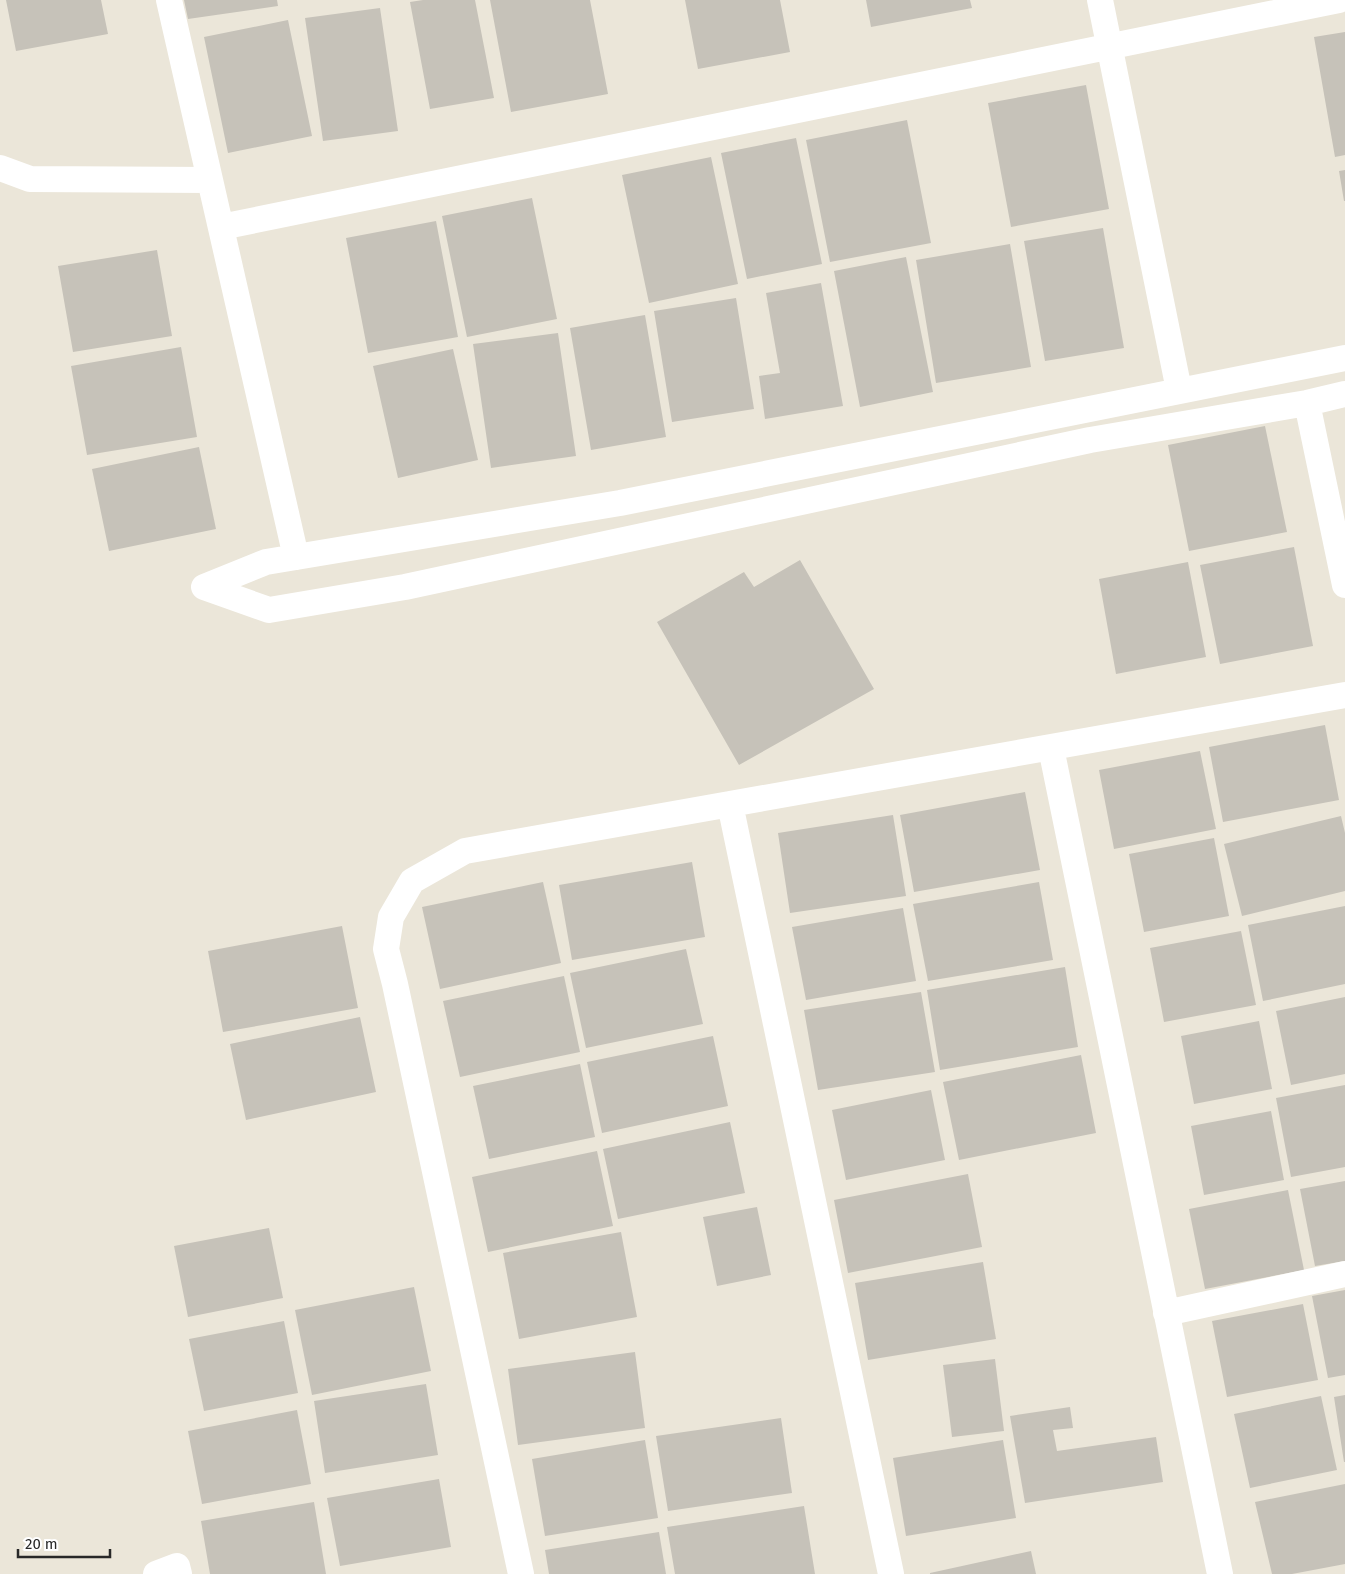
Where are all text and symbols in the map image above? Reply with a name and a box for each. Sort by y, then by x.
scale bar [18,1526,110,1558]
text: 20 m [25,1535,58,1553]

